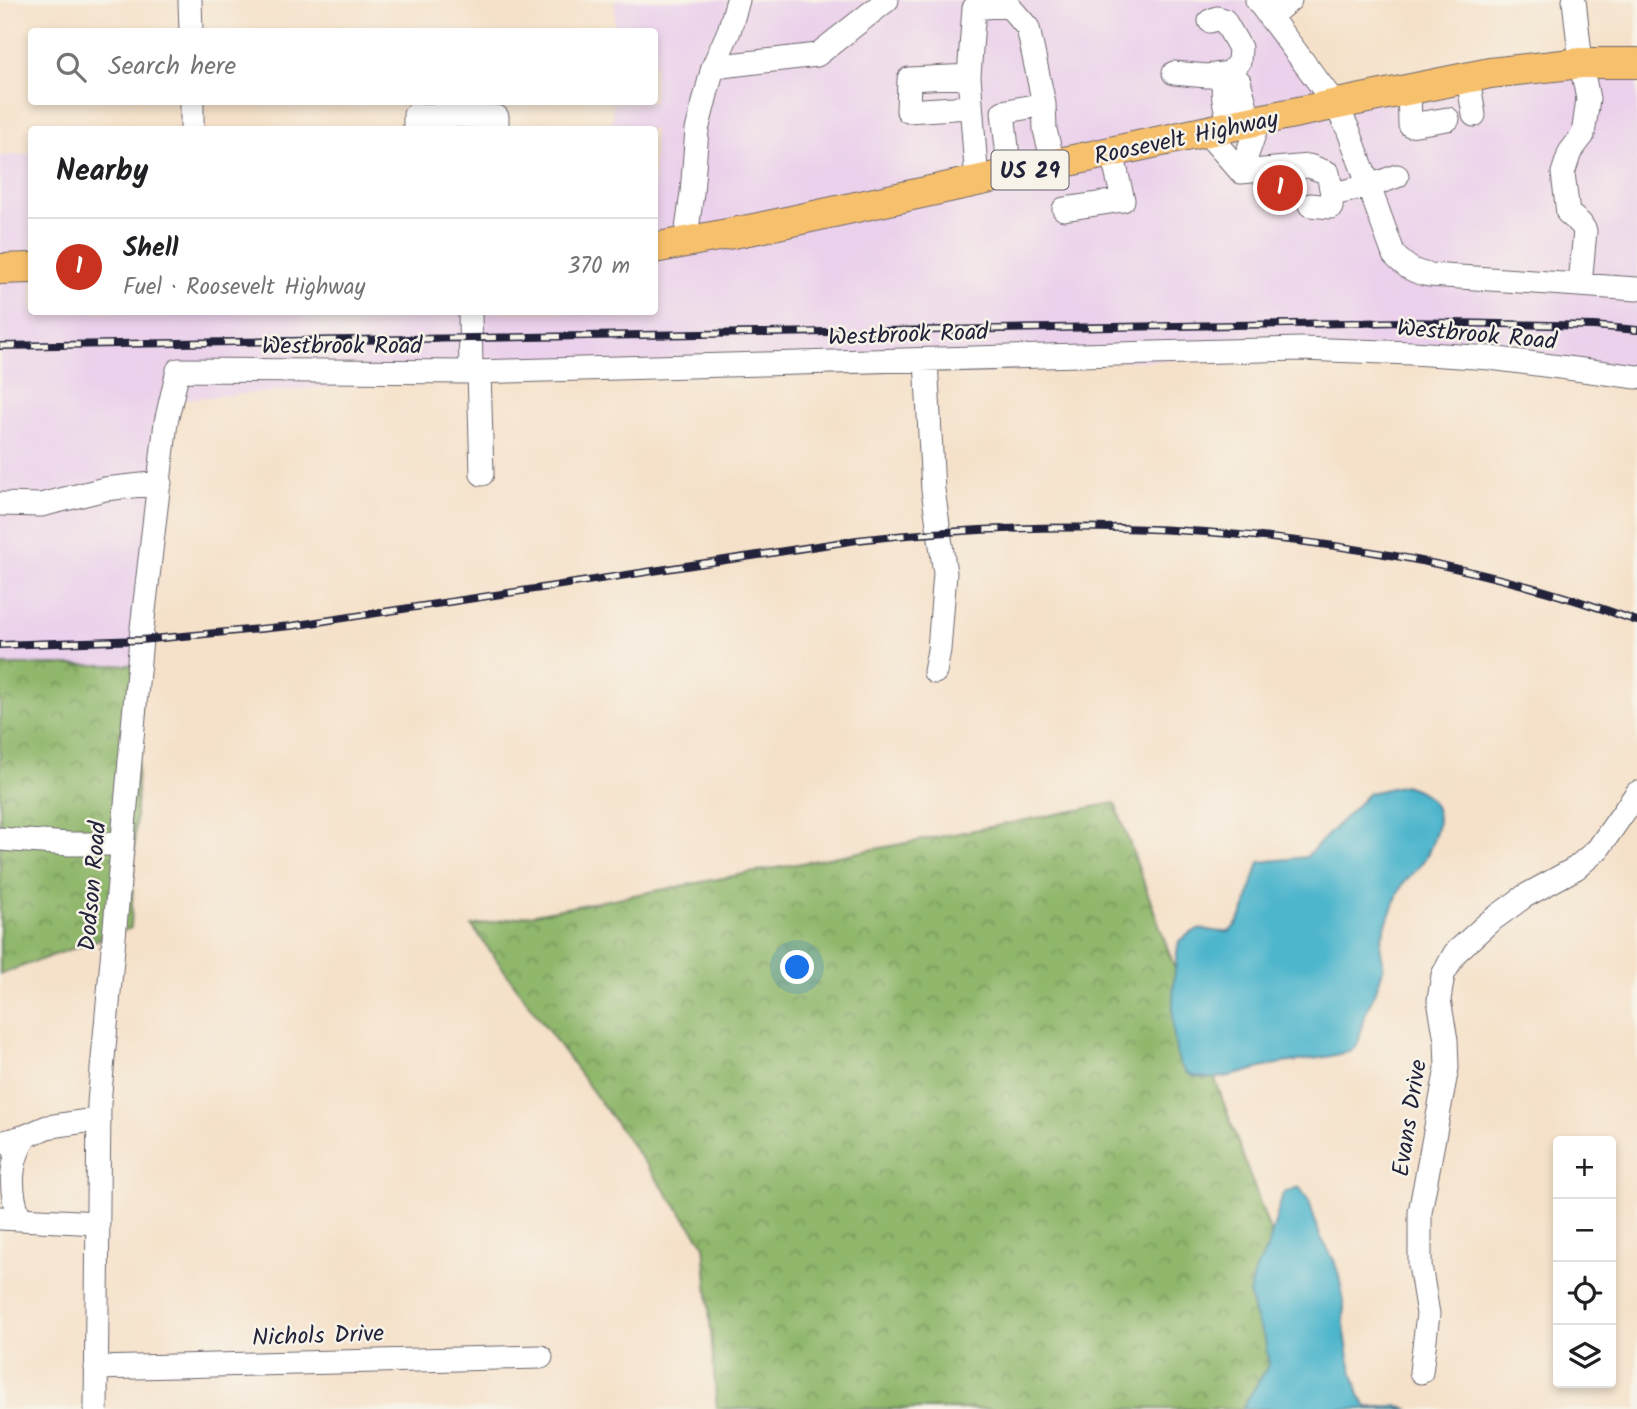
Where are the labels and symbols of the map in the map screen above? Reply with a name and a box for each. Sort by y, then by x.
street label: Roosevelt Highway [1091,100,1283,177]
road number: US 29 [992,150,1068,190]
pin: 1 [1257,162,1303,214]
street label: Westbrook Road [1395,309,1559,362]
street label: Westbrook Road [827,313,990,358]
street label: Westbrook Road [262,327,423,366]
street label: Dodson Road [68,819,119,953]
your location [780,950,814,984]
street label: Evans Drive [1382,1057,1439,1180]
street label: Nichols Drive [251,1315,385,1358]

